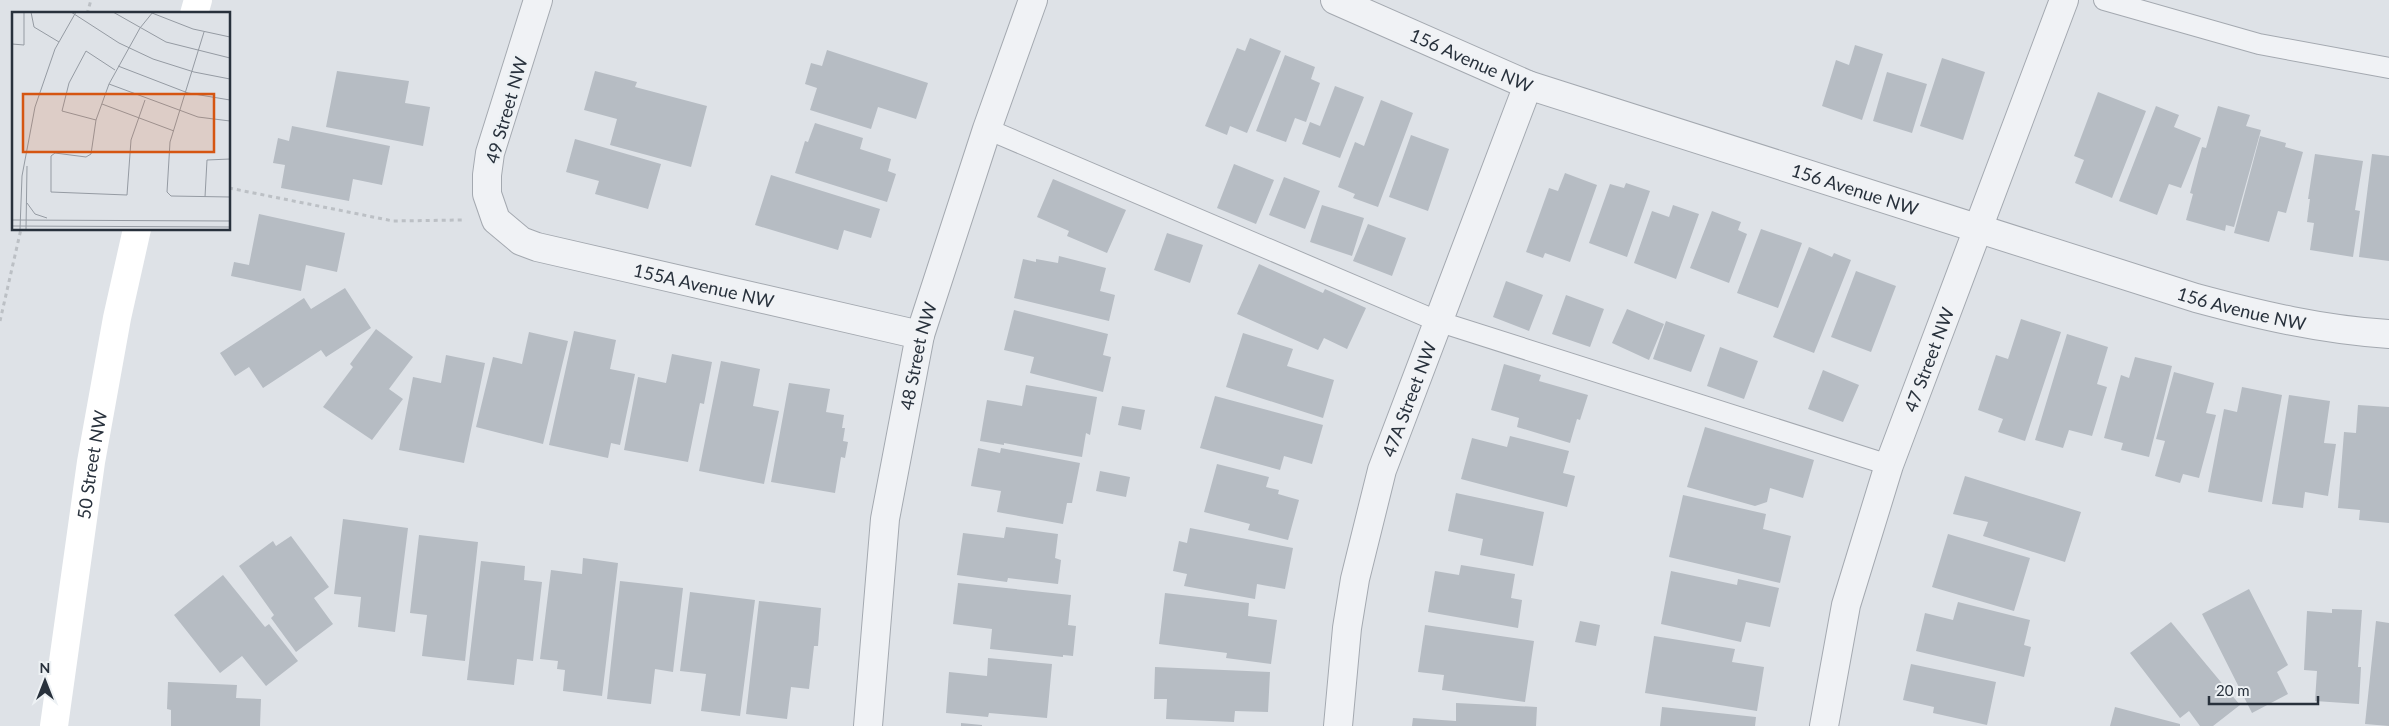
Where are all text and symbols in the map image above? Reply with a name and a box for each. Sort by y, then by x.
inset map [12,12,230,230]
street label: 156 Avenue NW [1407,23,1537,97]
street label: 49 Street NW [480,54,532,166]
street label: 156 Avenue NW [1789,159,1921,220]
street label: 155A Avenue NW [631,259,777,312]
street label: 156 Avenue NW [2175,282,2308,335]
street label: 48 Street NW [895,299,941,412]
street label: 47 Street NW [1899,304,1958,415]
street label: 47A Street NW [1377,338,1441,460]
street label: 50 Street NW [72,408,111,521]
north arrow [20,656,70,706]
text: N [40,659,50,676]
scale bar [2209,674,2318,706]
text: 20 m [2216,681,2250,699]

